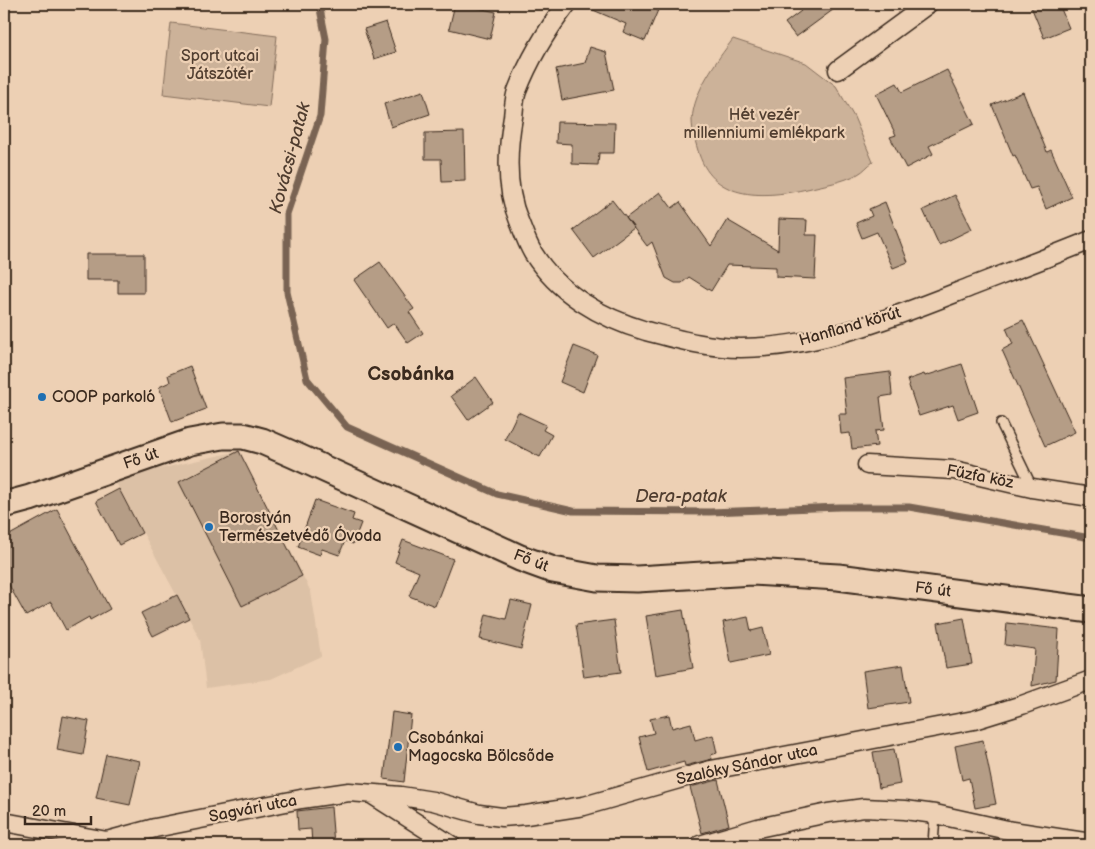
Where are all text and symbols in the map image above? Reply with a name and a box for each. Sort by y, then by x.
park label: Sport utcai Játszótér [181,47,259,84]
water label: Kovácsi-patak [265,99,315,216]
park label: Hét vezér millenniumi emlékpark [683,106,845,143]
street label: Hanfland körút [797,303,903,351]
district label: Csobánka [368,363,454,386]
place label: COOP parkoló [52,388,155,407]
marker: COOP parkoló [36,391,48,403]
street label: Fő út [121,444,161,474]
street label: Fűzfa köz [945,461,1016,493]
water label: Dera-patak [635,486,728,507]
place label: Borostyán Természetvédő Óvoda [219,509,382,546]
marker: Borostyán Természetvédő Óvoda [203,521,215,533]
street label: Fő út [511,546,551,576]
street label: Fő út [914,578,952,602]
place label: Csobánkai Magocska Bölcsőde [408,729,554,766]
marker: Csobánkai Magocska Bölcsőde [392,741,404,753]
street label: Szalóky Sándor utca [675,741,819,789]
street label: Sagvári utca [207,791,299,827]
scale bar [25,794,91,826]
text: 20 m [32,802,66,821]

